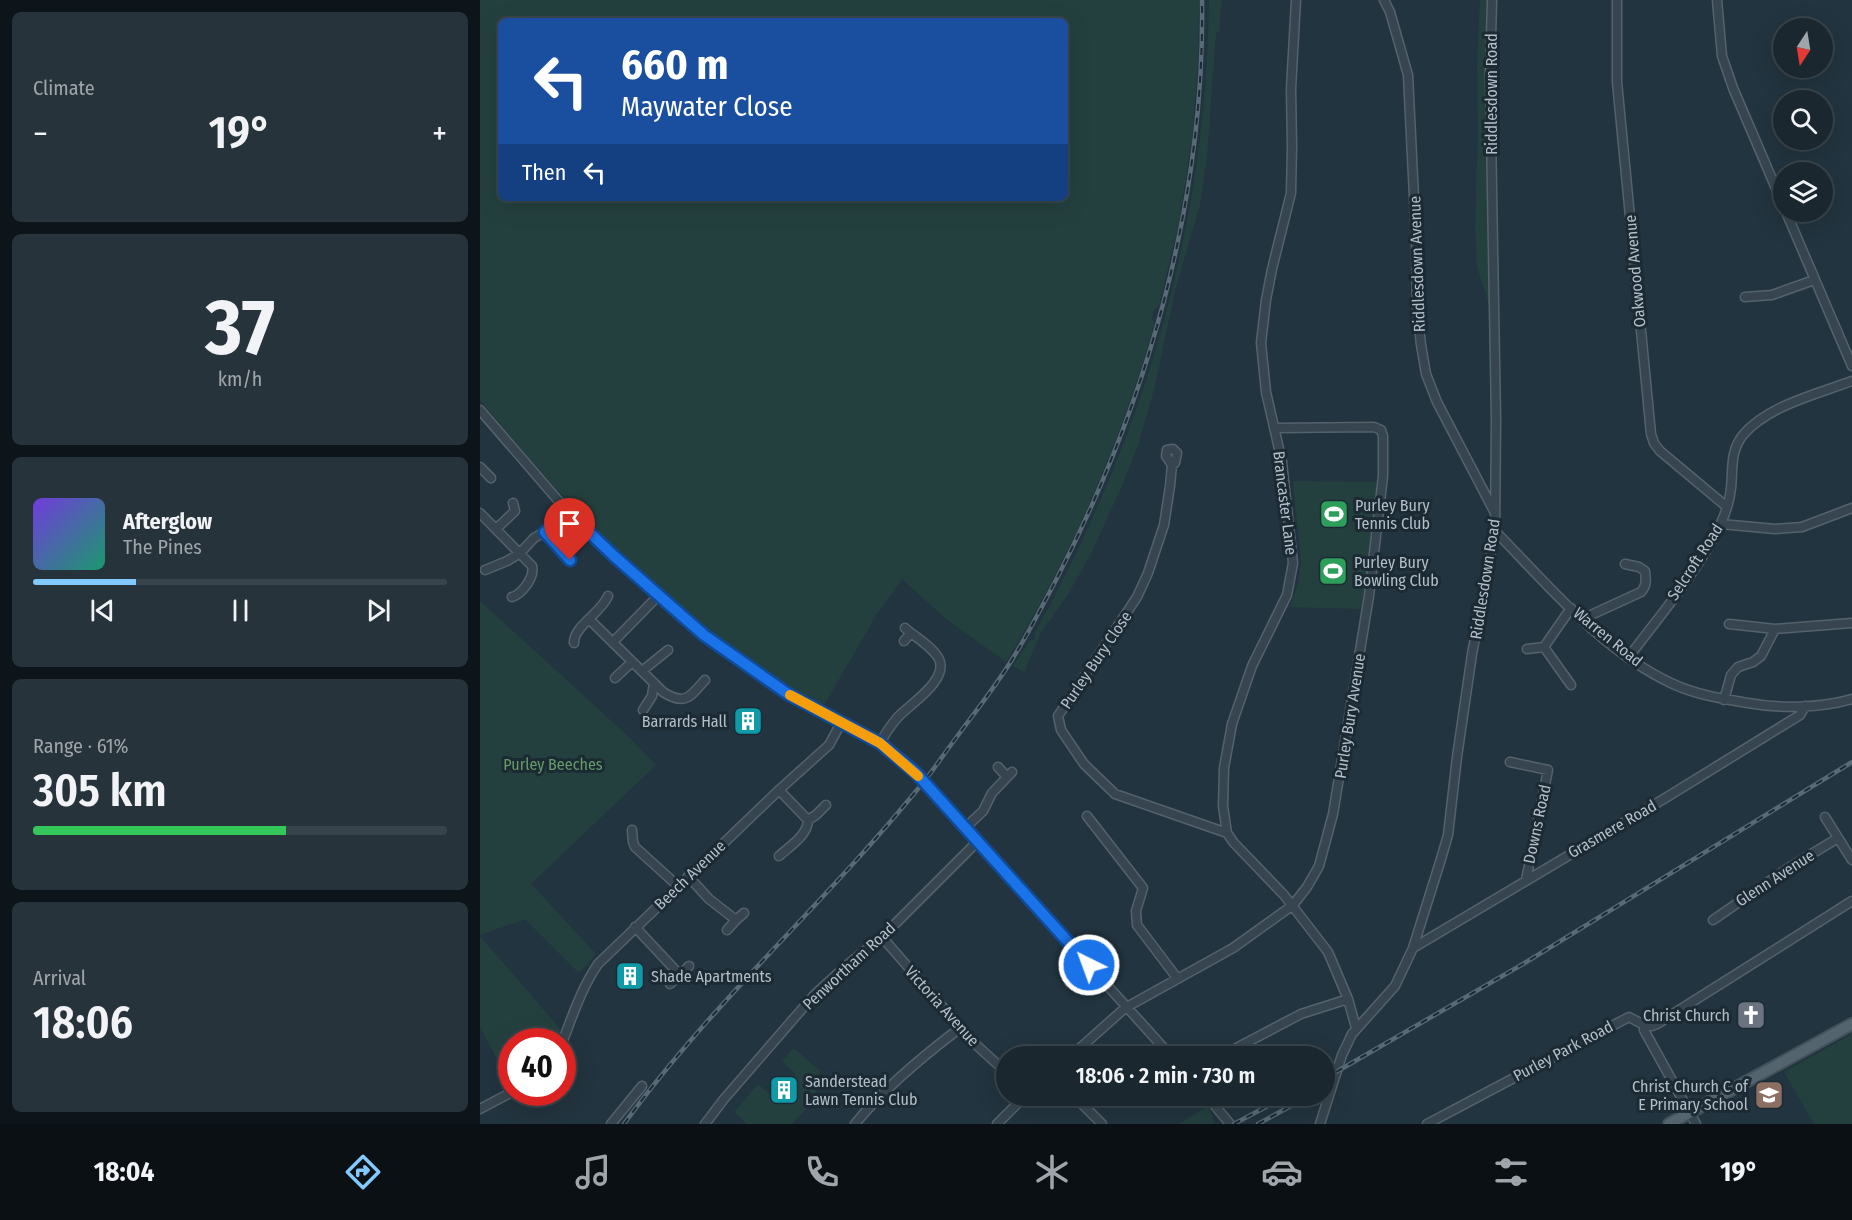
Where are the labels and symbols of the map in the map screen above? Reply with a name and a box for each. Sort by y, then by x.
north arrow [1773,18,1833,78]
street label: Riddlesdown Road [1482,33,1501,155]
street label: Riddlesdown Avenue [1405,195,1429,333]
street label: Oakwood Avenue [1621,214,1649,328]
street label: Brancaster Lane [1269,450,1301,556]
place label: Purley Bury Tennis Club [1355,496,1431,533]
pin [544,498,595,560]
sports icon: Purley Bury Tennis Club [1318,498,1350,530]
street label: Riddlesdown Road [1466,517,1504,641]
street label: Selcroft Road [1663,520,1727,604]
place label: Purley Bury Bowling Club [1354,553,1439,590]
sports icon: Purley Bury Bowling Club [1317,555,1349,587]
street label: Warren Road [1570,603,1646,671]
street label: Purley Bury Close [1056,607,1136,712]
street label: Purley Bury Avenue [1331,652,1369,780]
building icon: Barrards Hall [732,705,764,737]
place label: Barrards Hall [642,712,727,731]
park label: Purley Beeches [503,755,603,774]
street label: Downs Road [1519,783,1555,865]
street label: Grasmere Road [1564,796,1660,862]
street label: Beech Avenue [650,836,730,914]
street label: Glenn Avenue [1732,845,1818,910]
street label: Penwortham Road [799,918,899,1014]
position arrow [1057,933,1121,997]
building icon: Shade Apartments [614,960,646,992]
street label: Victoria Avenue [901,962,983,1050]
place label: Shade Apartments [651,967,772,986]
church icon: Christ Church [1735,999,1767,1031]
place label: Christ Church [1643,1006,1730,1025]
street label: Purley Park Road [1510,1017,1616,1085]
speed limit sign: 40 [498,1028,576,1106]
place label: Sanderstead Lawn Tennis Club [805,1072,917,1109]
building icon: Sanderstead Lawn Tennis Club [768,1074,800,1106]
place label: Christ Church C of E Primary School [1632,1077,1749,1114]
school or university icon: Christ Church C of E Primary School [1753,1079,1785,1111]

